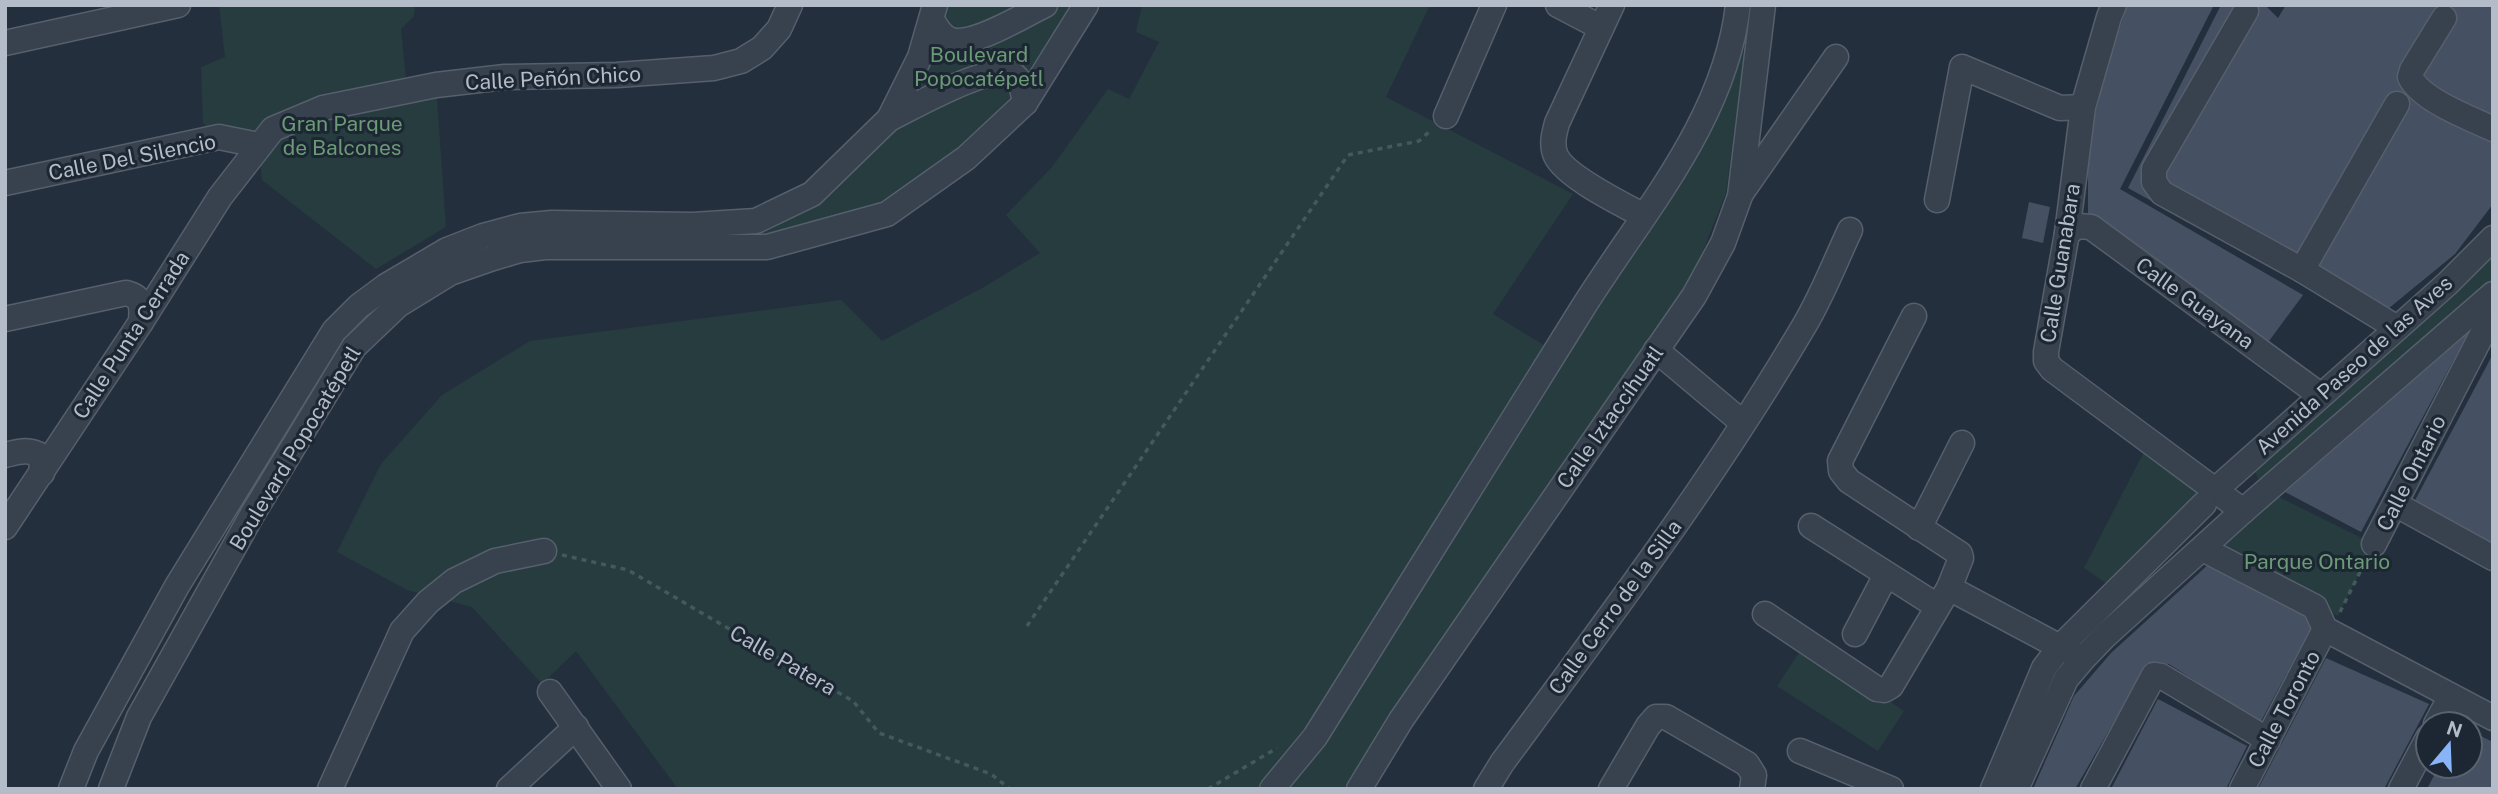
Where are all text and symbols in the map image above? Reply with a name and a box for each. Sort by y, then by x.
park label: Boulevard Popocatépetl [914,42,1044,91]
street label: Calle Peñón Chico [464,61,642,95]
park label: Gran Parque de Balcones [281,111,403,160]
street label: Calle Del Silencio [46,128,218,186]
street label: Calle Guanabara [2035,182,2085,344]
street label: Calle Punta Cerrada [67,246,195,424]
street label: Calle Guayana [2131,252,2259,354]
street label: Avenida Paseo de las Aves [2251,270,2457,460]
street label: Boulevard Popocatépetl [224,341,366,555]
street label: Calle Iztaccíhuatl [1551,341,1669,493]
street label: Calle Ontario [2371,411,2451,535]
street label: Calle Cerro de la Silla [1543,515,1687,699]
park label: Parque Ontario [2244,549,2390,574]
street label: Calle Patera [726,620,840,700]
street label: Calle Toronto [2243,646,2325,772]
north arrow [2414,710,2484,780]
text: N [2444,716,2465,742]

